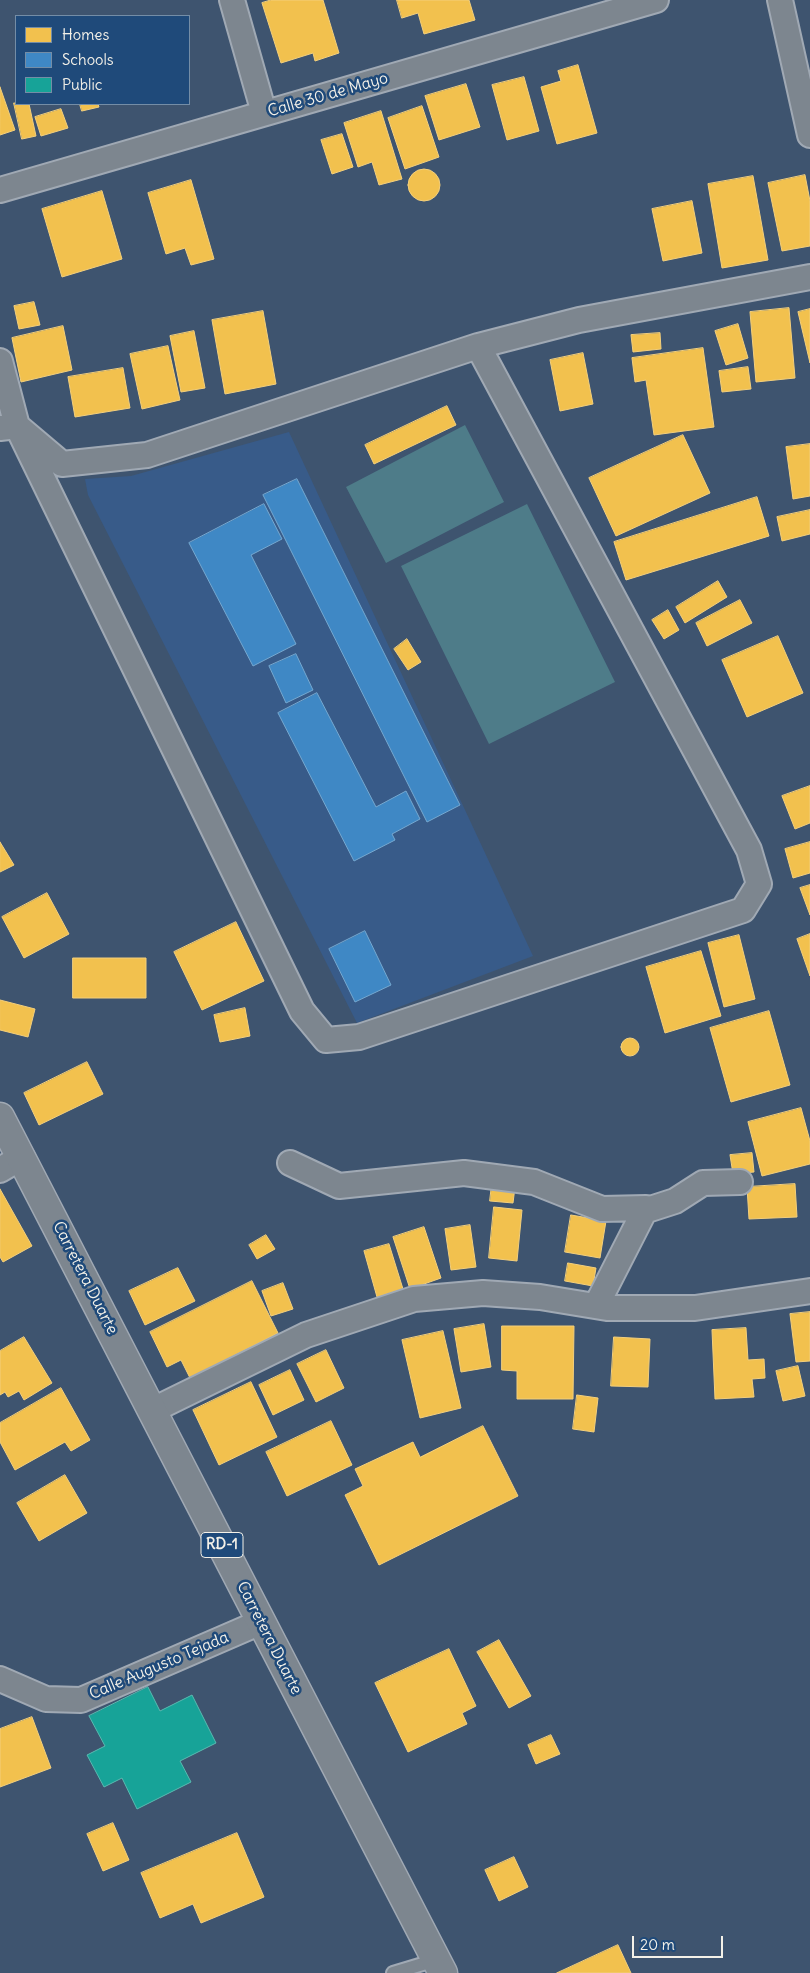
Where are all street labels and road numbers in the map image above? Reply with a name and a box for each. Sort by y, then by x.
street label: Calle 30 de Mayo [266,69,390,121]
street label: Carretera Duarte [48,1218,122,1338]
road number: RD-1 [201,1532,243,1558]
street label: Carretera Duarte [232,1578,306,1698]
street label: Calle Augusto Tejada [86,1628,232,1704]

